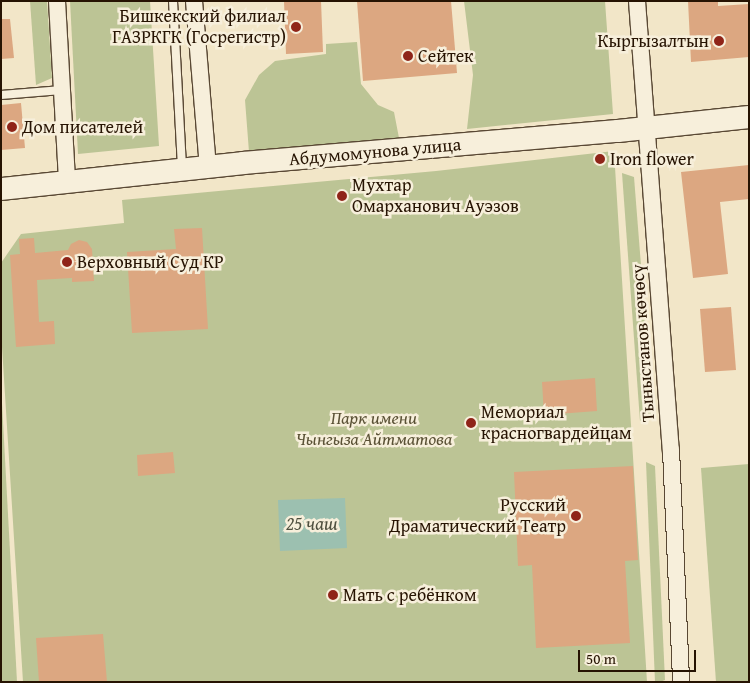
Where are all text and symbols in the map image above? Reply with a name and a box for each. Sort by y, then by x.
place label: Бишкекский филиал ГАЗРКГК (Госрегистр) [112,6,286,48]
marker: Бишкекский филиал ГАЗРКГК (Госрегистр) [290,21,302,33]
place label: Кыргызалтын [597,30,709,52]
marker: Кыргызалтын [713,35,725,47]
place label: Сейтек [418,45,473,67]
marker: Сейтек [402,50,414,62]
place label: Дом писателей [22,116,143,138]
marker: Дом писателей [6,121,18,133]
street label: Абдумомунова улица [288,134,462,170]
place label: Iron flower [610,148,694,170]
marker: Iron flower [594,153,606,165]
place label: Мухтар Омарханович Ауэзов [352,175,519,218]
marker: Мухтар Омарханович Ауэзов [336,190,348,202]
place label: Верховный Суд КР [77,251,224,273]
marker: Верховный Суд КР [61,256,73,268]
street label: Тыныстанов көчөсү [627,263,659,423]
place label: Мемориал красногвардейцам [481,402,632,444]
park label: Парк имени Чынгыза Айтматова [296,408,452,450]
marker: Мемориал красногвардейцам [465,417,477,429]
place label: Русский Драматический Театр [389,495,566,538]
marker: Русский Драматический Театр [570,510,582,522]
water label: 25 чаш [286,513,338,535]
place label: Мать с ребёнком [343,584,477,606]
marker: Мать с ребёнком [327,589,339,601]
scale bar [580,640,698,672]
text: 50 m [586,648,616,669]

